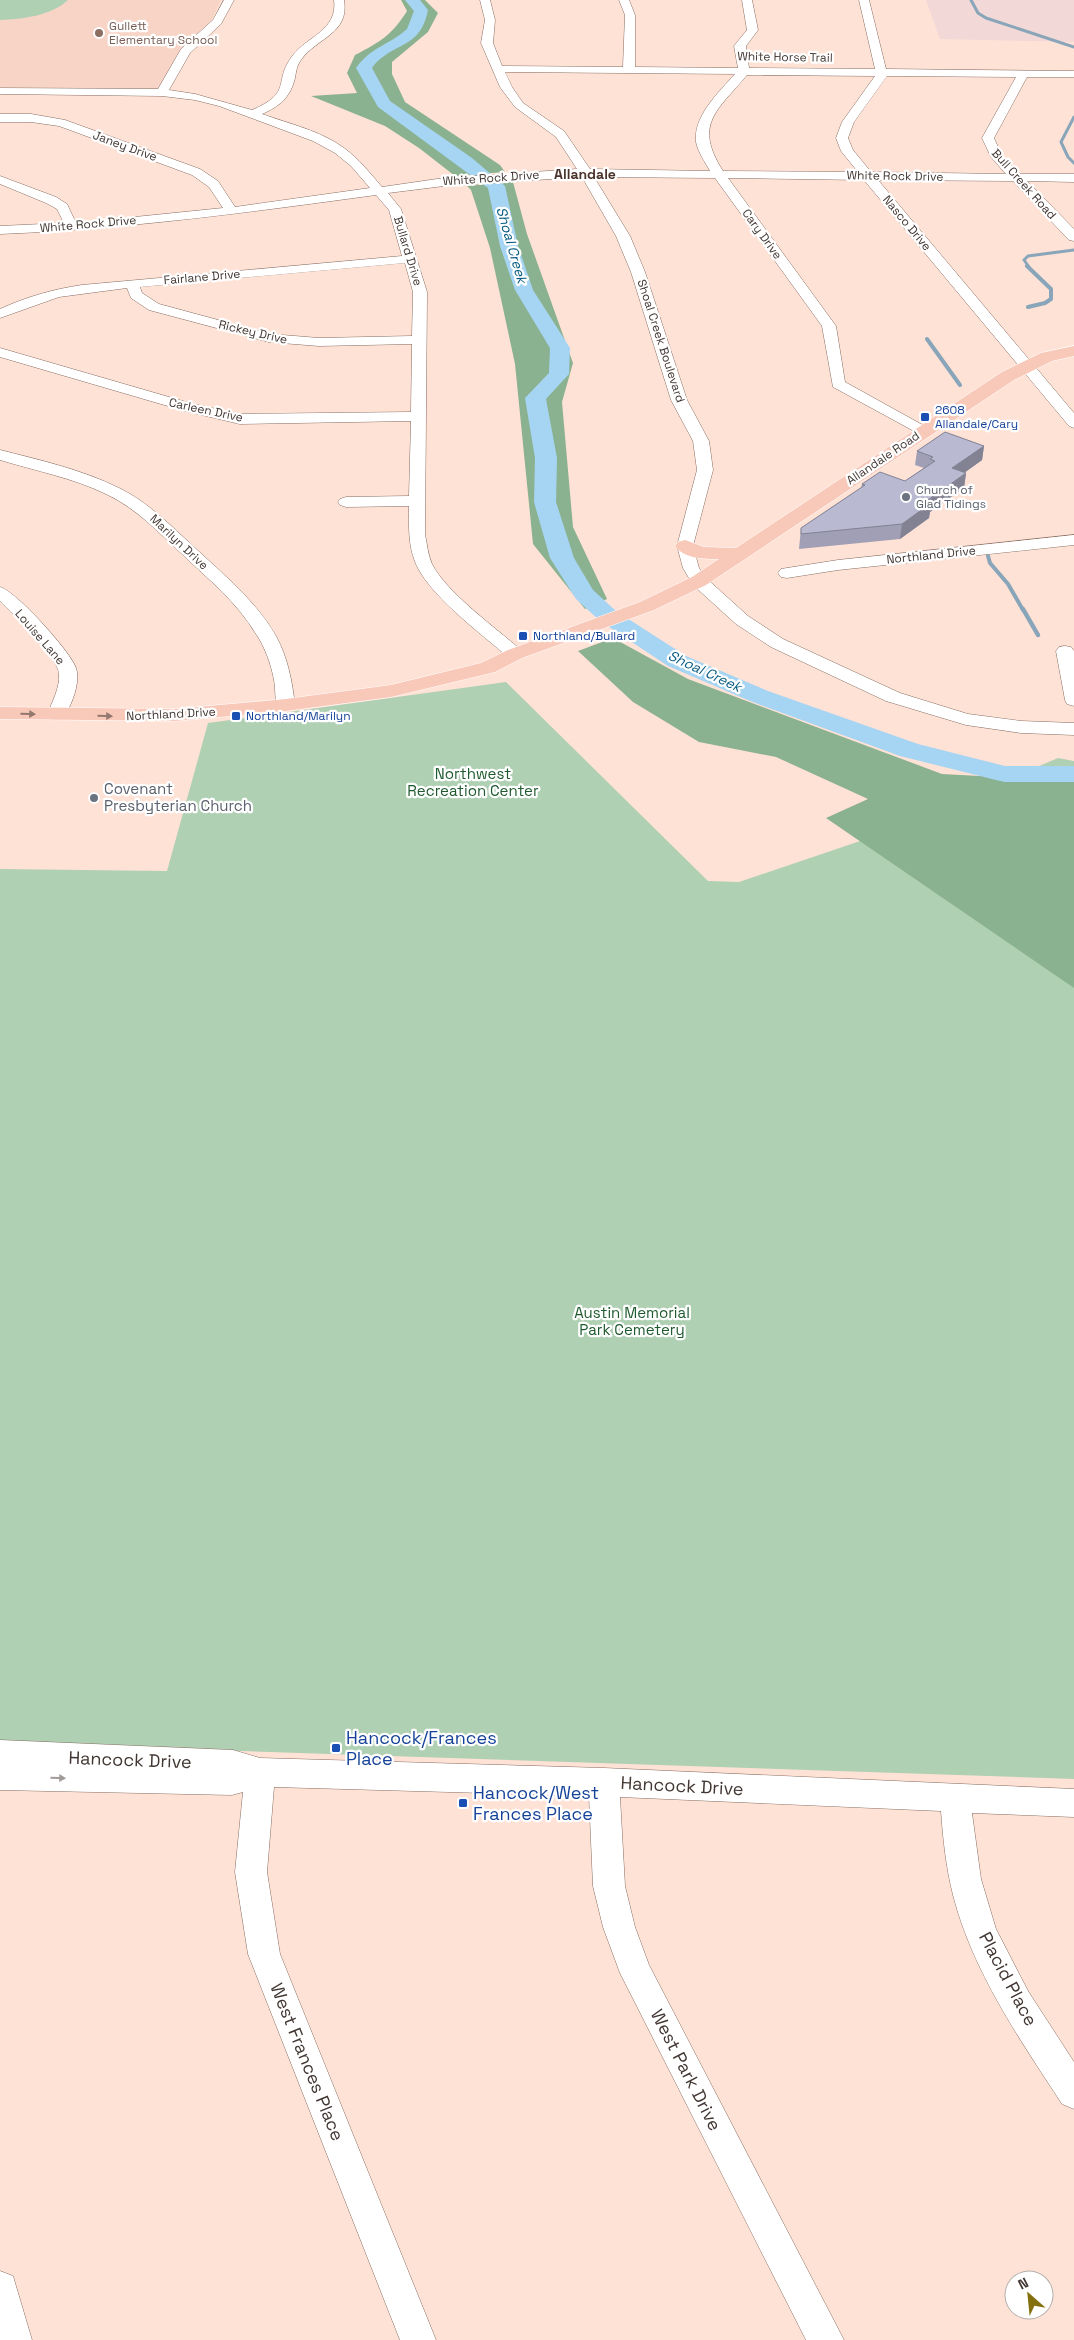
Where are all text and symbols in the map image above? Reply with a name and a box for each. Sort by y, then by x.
place label: Gullett Elementary School [109,18,217,48]
marker: Gullett Elementary School [93,27,105,39]
street label: White Horse Trail [737,48,833,66]
street label: Janey Drive [91,127,159,165]
street label: Bull Creek Road [988,145,1060,223]
district label: Allandale [554,165,616,183]
street label: White Rock Drive [442,167,540,189]
street label: White Rock Drive [846,167,944,185]
street label: Nasco Drive [879,192,935,254]
water label: Shoal Creek [492,205,532,287]
street label: Cary Drive [738,206,786,262]
street label: White Rock Drive [39,212,137,236]
street label: Bullard Drive [390,214,426,288]
street label: Fairlane Drive [163,266,241,288]
street label: Shoal Creek Boulevard [634,277,688,405]
street label: Rickey Drive [217,316,289,348]
street label: Carleen Drive [167,394,245,426]
place label: 2608 Allandale/Cary [935,402,1018,432]
marker: 2608 Allandale/Cary [919,411,931,423]
street label: Allandale Road [843,428,923,488]
place label: Church of Glad Tidings [916,482,986,512]
marker: Church of Glad Tidings [900,491,912,503]
street label: Marilyn Drive [146,511,212,573]
street label: Northland Drive [886,542,976,568]
street label: Louise Lane [11,606,69,668]
place label: Northland/Bullard [533,628,635,644]
marker: Northland/Bullard [517,630,529,642]
water label: Shoal Creek [665,646,746,696]
street label: Northland Drive [126,704,216,724]
place label: Northland/Marilyn [246,708,351,724]
marker: Northland/Marilyn [230,710,242,722]
one-way arrow [20,711,36,719]
one-way arrow [97,712,113,720]
park label: Northwest Recreation Center [407,764,539,800]
place label: Covenant Presbyterian Church [104,779,252,815]
marker: Covenant Presbyterian Church [88,792,100,804]
park label: Austin Memorial Park Cemetery [574,1303,690,1339]
place label: Hancock/Frances Place [346,1726,497,1770]
marker: Hancock/Frances Place [330,1742,342,1754]
street label: Hancock Drive [68,1746,192,1773]
street label: Hancock Drive [620,1771,744,1800]
one-way arrow [50,1774,66,1782]
place label: Hancock/West Frances Place [473,1781,599,1825]
marker: Hancock/West Frances Place [457,1797,469,1809]
street label: Placid Place [974,1928,1043,2030]
street label: West Frances Place [265,1980,350,2144]
street label: West Park Drive [646,2005,727,2134]
north arrow [1004,2270,1054,2320]
text: N [1015,2273,1031,2294]

